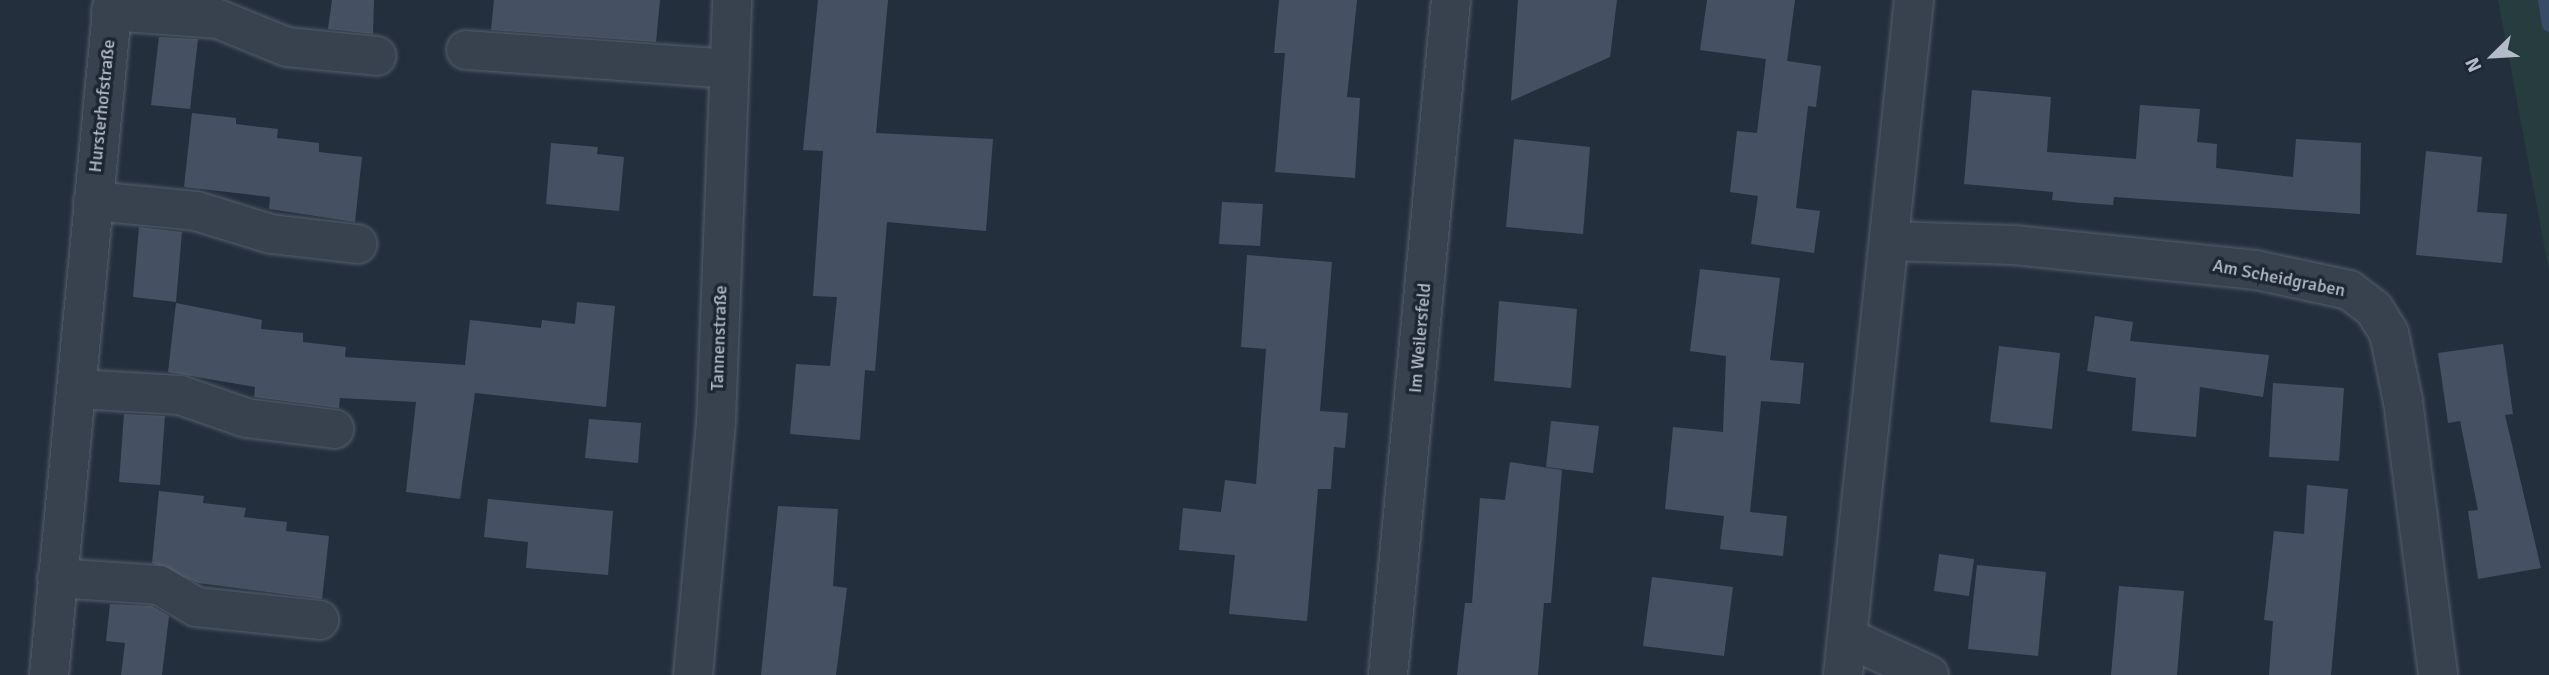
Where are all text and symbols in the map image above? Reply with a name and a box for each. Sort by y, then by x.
north arrow [2458,21,2528,91]
street label: Hursterhofstraße [84,39,120,173]
text: N [2460,54,2487,75]
street label: Am Scheidgraben [2211,255,2347,301]
street label: Im Weilersfeld [1404,282,1436,394]
street label: Tannenstraße [706,285,732,391]

